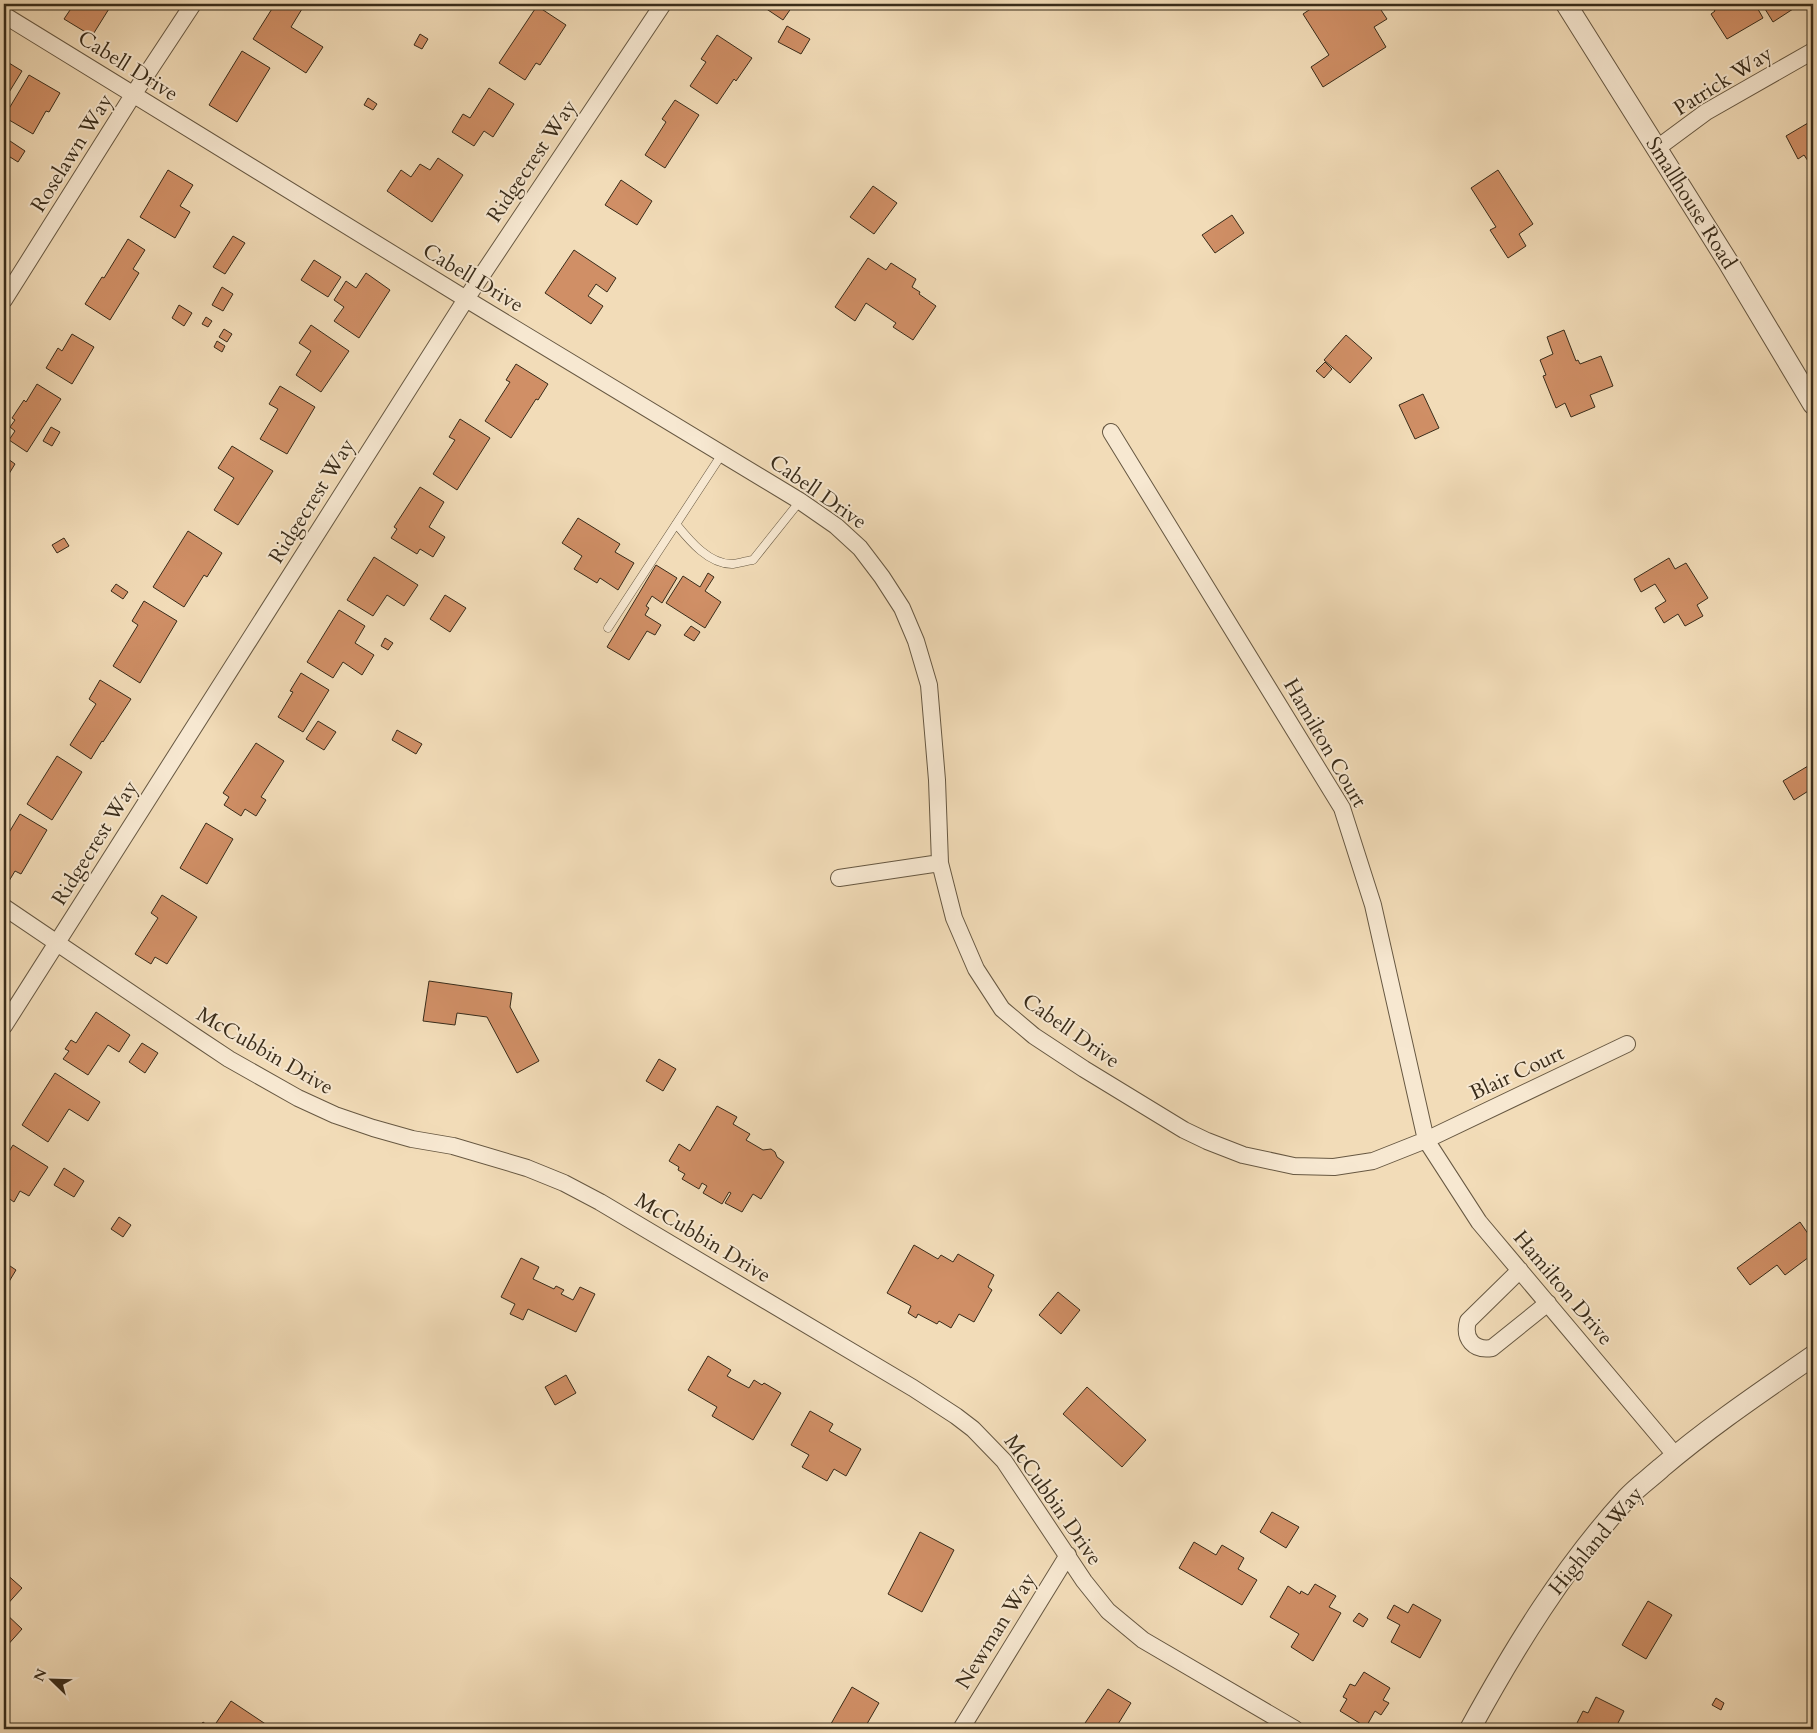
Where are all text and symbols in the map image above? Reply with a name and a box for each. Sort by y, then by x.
street label: Cabell Drive [72,24,184,108]
street label: Patrick Way [1668,39,1778,123]
street label: Roselawn Way [24,88,120,218]
street label: Ridgecrest Way [480,94,584,228]
street label: Smallhouse Road [1639,131,1743,275]
street label: Cabell Drive [417,236,529,320]
street label: Ridgecrest Way [262,433,362,569]
street label: Cabell Drive [763,448,873,536]
street label: Hamilton Court [1276,673,1374,813]
street label: Ridgecrest Way [45,775,145,911]
street label: Cabell Drive [1016,987,1126,1075]
street label: McCubbin Drive [191,1000,339,1102]
street label: Blair Court [1465,1038,1569,1108]
street label: McCubbin Drive [630,1186,776,1290]
street label: Hamilton Drive [1506,1224,1620,1352]
street label: McCubbin Drive [997,1429,1109,1571]
street label: Highland Way [1542,1481,1650,1601]
street label: Newman Way [949,1567,1043,1695]
north arrow [28,1656,78,1706]
text: N [29,1666,52,1684]

